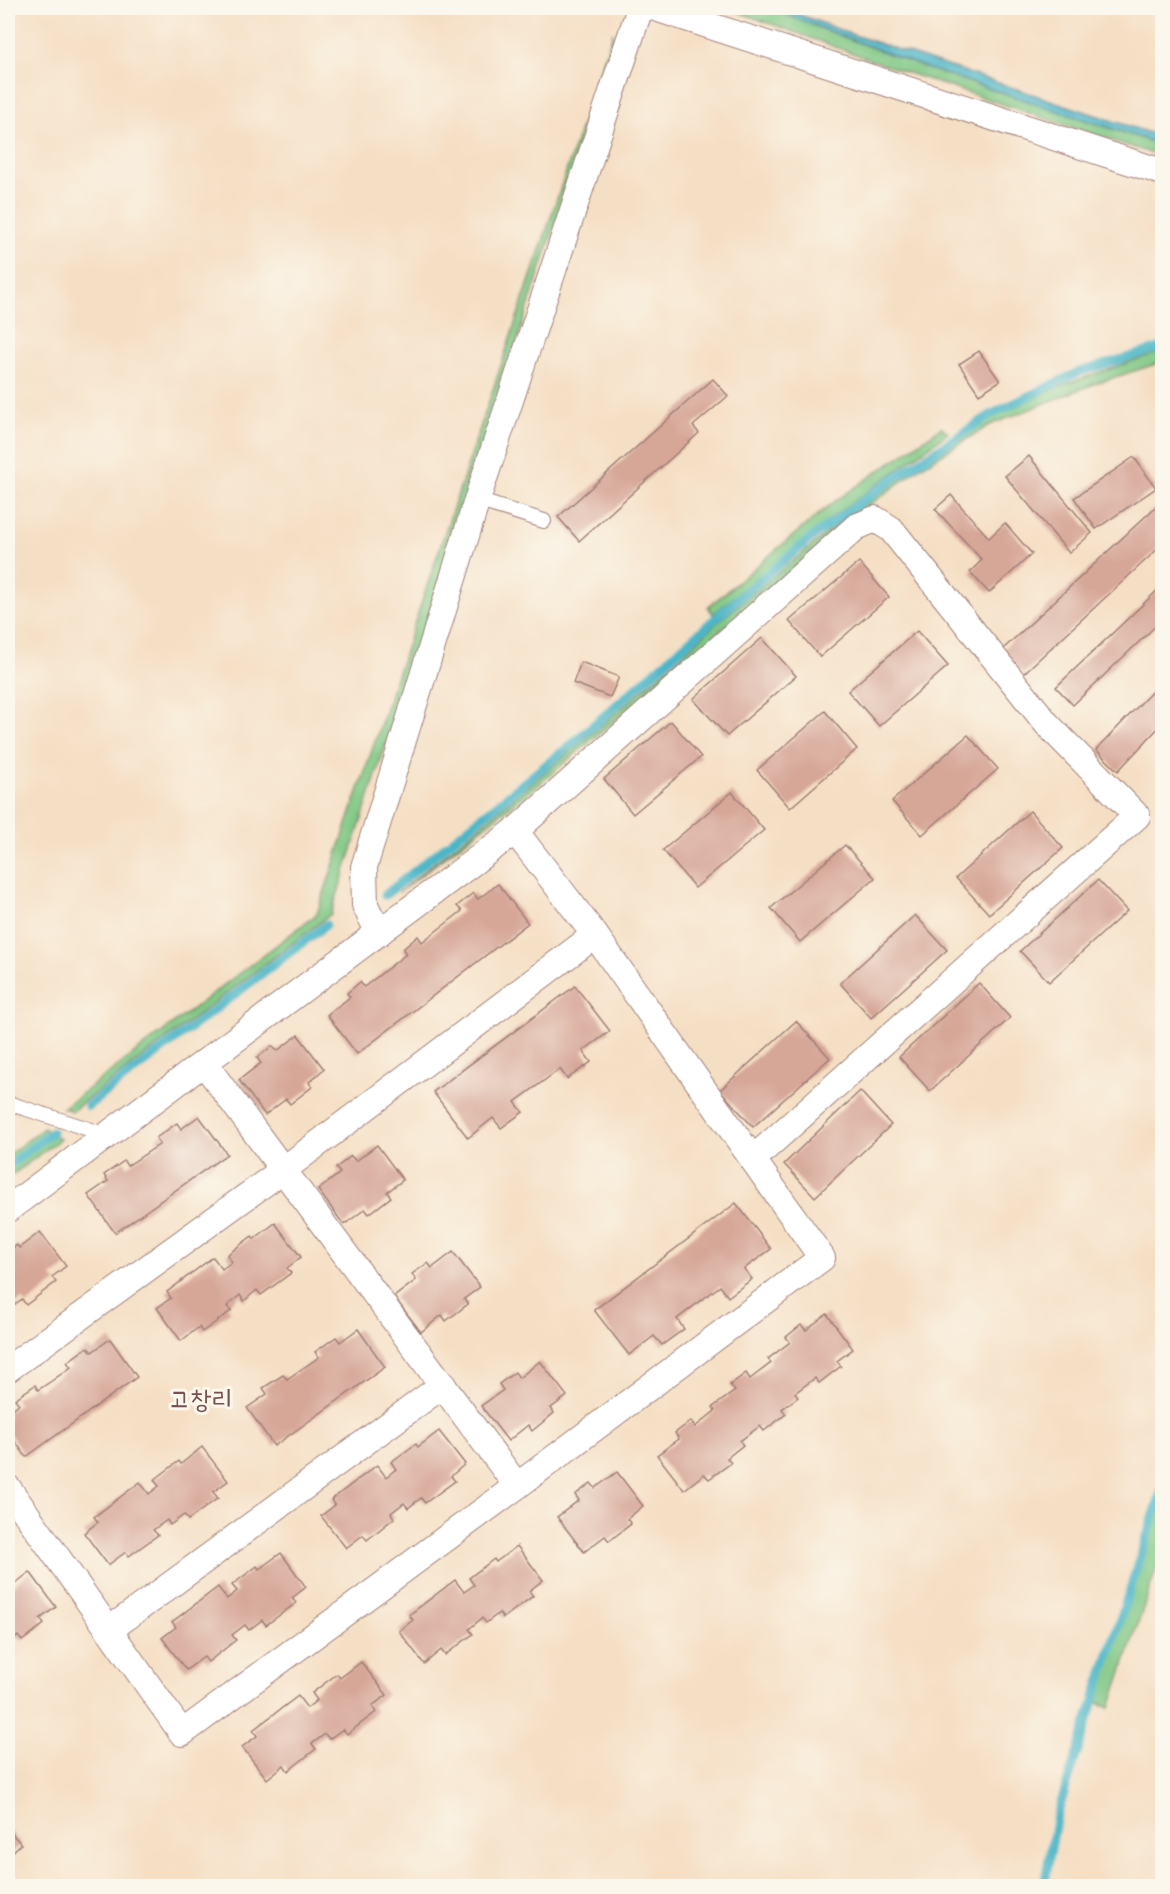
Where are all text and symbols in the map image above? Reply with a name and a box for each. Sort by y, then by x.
district label: 고창리 [170,1382,232,1418]

